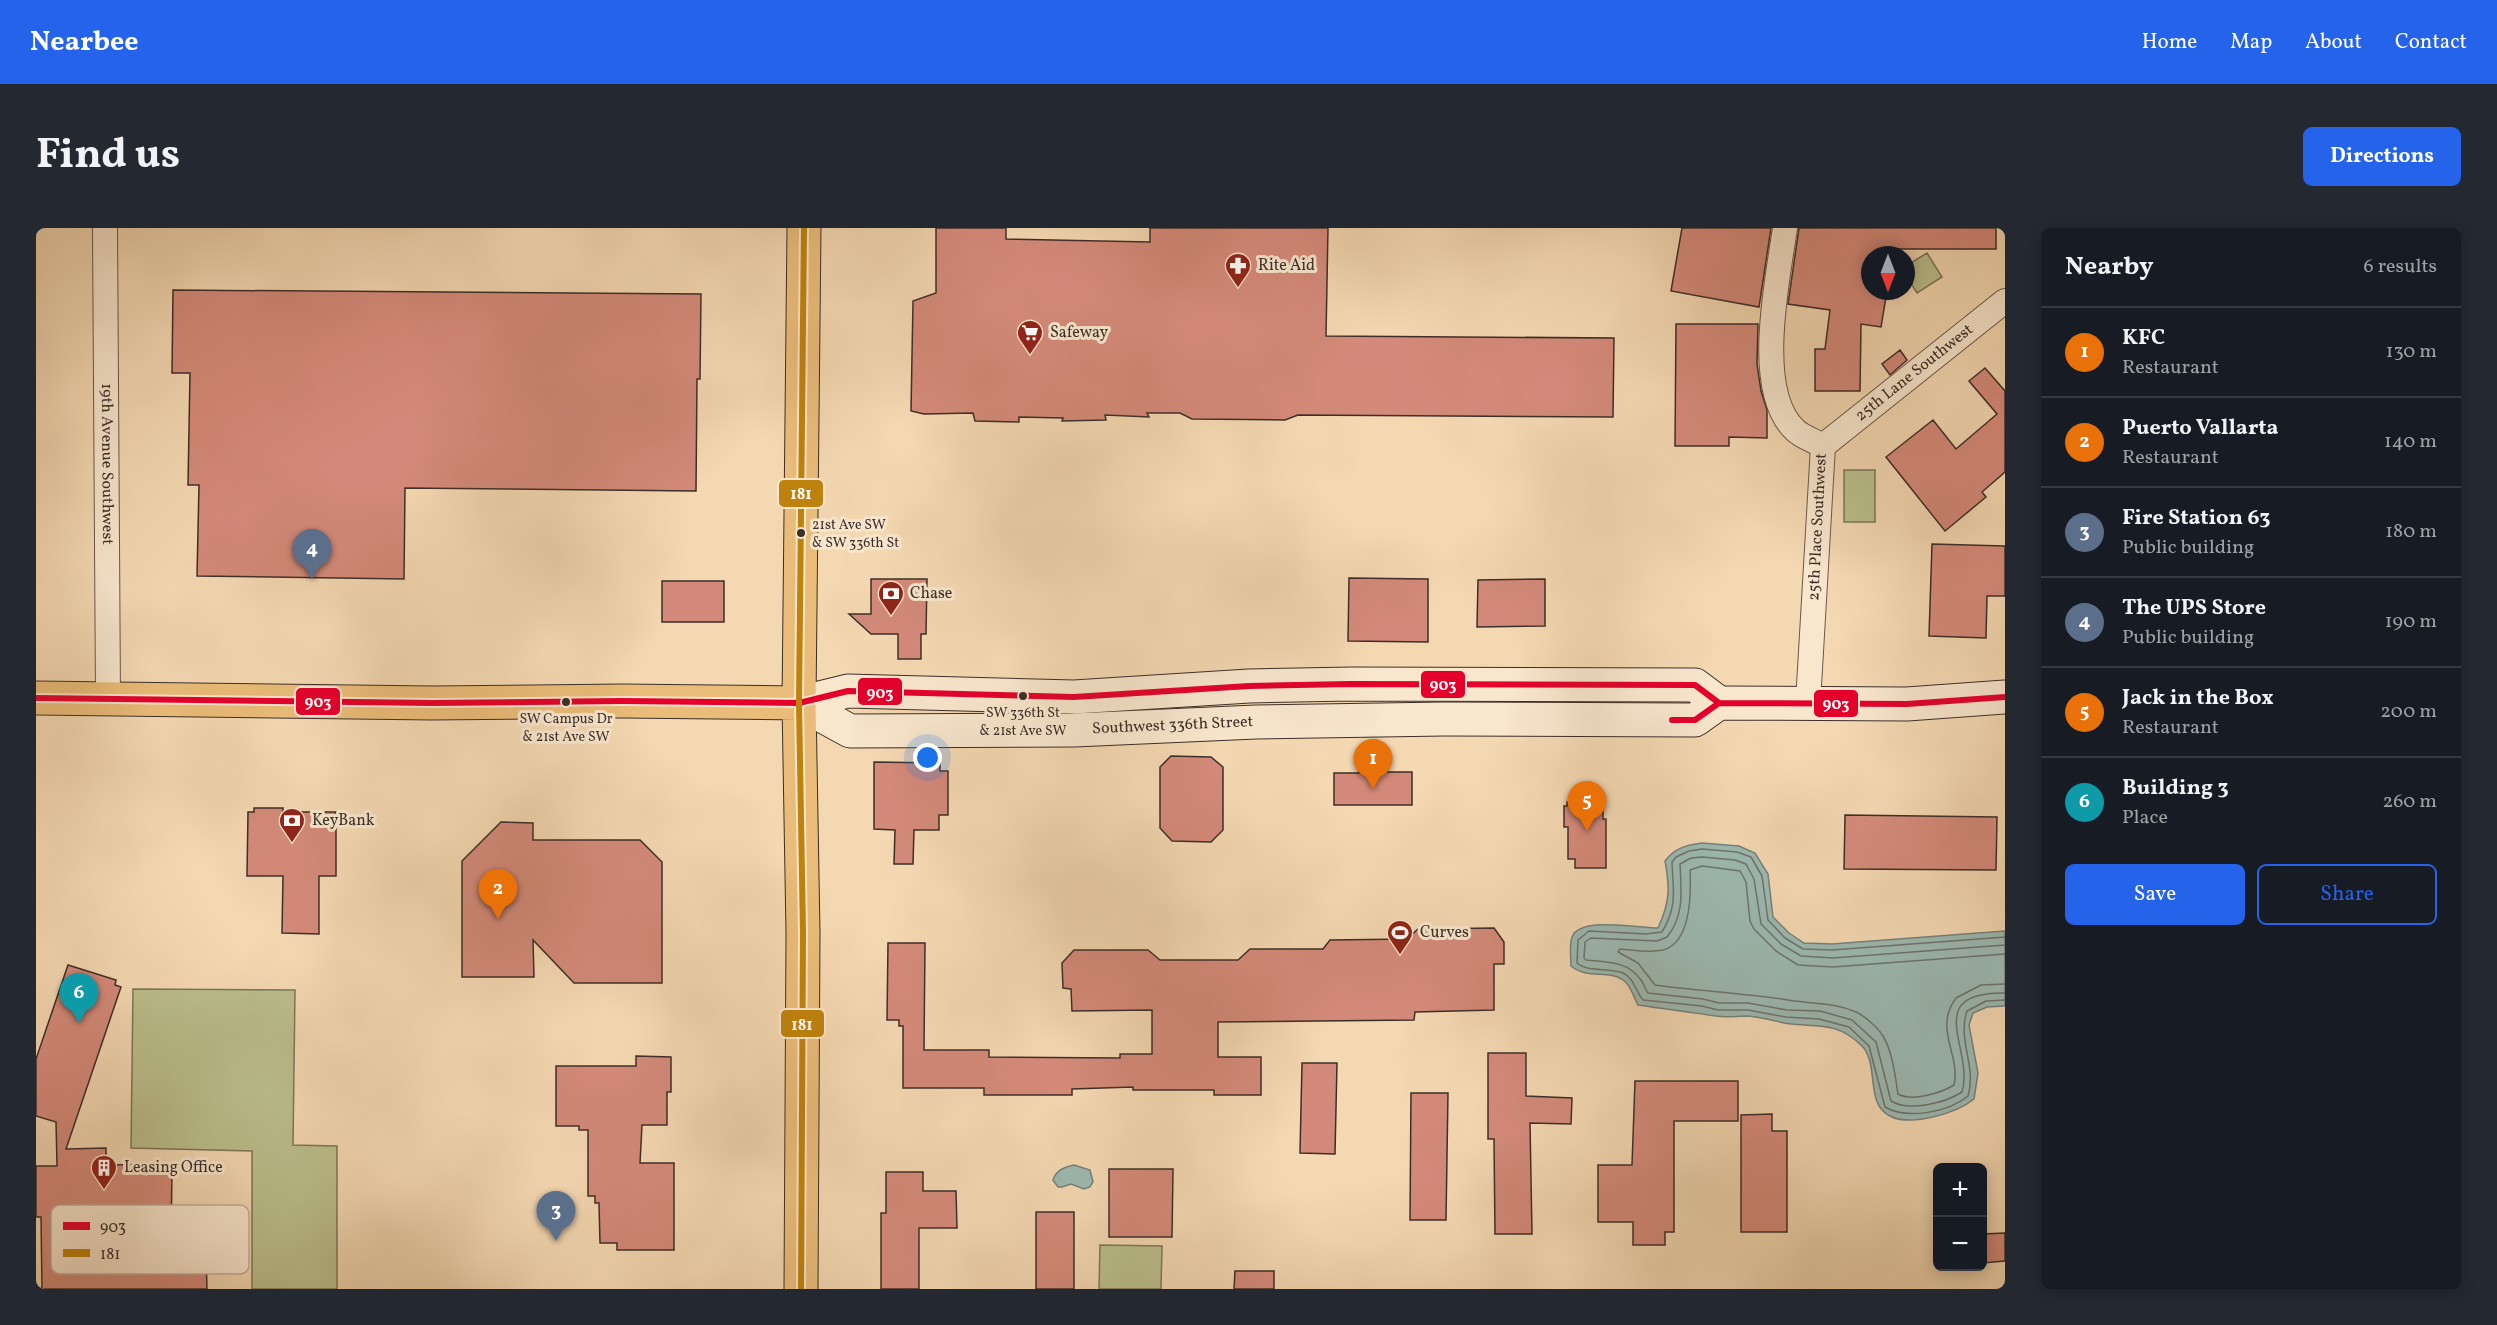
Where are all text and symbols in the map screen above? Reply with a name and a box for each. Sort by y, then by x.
text: Nearbee [30,23,139,62]
text: Home [2142,28,2197,57]
text: Map [2230,28,2272,57]
text: About [2305,28,2362,57]
text: Contact [2395,28,2467,57]
text: Find us [36,127,180,186]
button: Directions [2303,127,2461,186]
north arrow [1861,246,1915,300]
text: Nearby [2065,249,2154,285]
pharmacy icon: Rite Aid [1223,251,1253,289]
text: 6 results [2364,253,2437,281]
place label: Rite Aid [1258,255,1315,277]
supermarket icon: Safeway [1015,318,1045,356]
street label: 25th Lane Southwest [1851,319,1978,427]
place label: Safeway [1050,322,1109,344]
text: KFC [2122,323,2165,354]
text: 1 [2080,338,2089,366]
text: 130 m [2386,338,2437,366]
text: Restaurant [2122,354,2219,382]
street label: 19th Avenue Southwest [95,383,118,545]
text: Puerto Vallarta [2122,413,2279,444]
text: 2 [2079,428,2090,456]
text: 140 m [2384,428,2437,456]
text: Restaurant [2122,444,2219,472]
street label: 25th Place Southwest [1803,452,1833,601]
line badge: 181 [778,479,824,508]
text: 181 [790,484,812,506]
text: Fire Station 63 [2122,503,2271,534]
place label: 21st Ave SW & SW 336th St [812,516,899,553]
text: 3 [2079,518,2090,546]
text: 180 m [2385,518,2437,546]
marker: 21st Ave SW & SW 336th St [795,527,807,539]
pin: 4 [292,530,332,579]
text: Public building [2122,534,2254,562]
bank icon: Chase [876,579,906,617]
place label: Chase [910,583,952,605]
text: The UPS Store [2122,593,2266,624]
text: 4 [2078,608,2091,636]
text: 190 m [2385,608,2437,636]
text: Public building [2122,624,2254,652]
line badge: 903 [1420,670,1466,699]
text: 903 [1430,675,1456,697]
line badge: 903 [857,677,903,706]
text: 903 [867,683,893,705]
text: Jack in the Box [2122,683,2274,714]
line badge: 903 [295,687,341,716]
line badge: 903 [1813,689,1859,718]
marker: SW 336th St & 21st Ave SW [1017,690,1029,702]
text: 903 [305,692,331,714]
text: 903 [1823,694,1849,716]
marker: SW Campus Dr & 21st Ave SW [560,696,572,708]
text: 5 [2080,698,2089,726]
text: 200 m [2380,698,2437,726]
place label: SW 336th St & 21st Ave SW [979,704,1067,741]
place label: SW Campus Dr & 21st Ave SW [519,710,613,747]
street label: Southwest 336th Street [1092,711,1254,740]
text: Restaurant [2122,714,2219,742]
pin: 1 [1354,740,1392,789]
your location [913,743,942,772]
text: Building 3 [2122,773,2229,804]
pin: 5 [1568,782,1606,831]
text: 6 [2079,788,2090,816]
text: 260 m [2382,788,2437,816]
text: Place [2122,804,2168,832]
bank icon: KeyBank [277,806,307,844]
place label: KeyBank [312,810,375,832]
button: Save [2065,864,2245,925]
button: Share [2257,864,2437,925]
pin: 2 [478,870,518,919]
sports icon: Curves [1385,918,1415,956]
place label: Curves [1420,922,1469,944]
pin: 6 [60,974,99,1023]
line badge: 181 [780,1009,825,1038]
text: 181 [791,1015,813,1037]
building icon: Leasing Office [89,1153,119,1191]
place label: Leasing Office [124,1157,223,1179]
map controls [1933,1163,1987,1271]
button: + [1933,1163,1987,1217]
pin: 3 [536,1192,576,1241]
legend [51,1205,249,1274]
text: 903 [100,1217,126,1239]
button: − [1933,1217,1987,1271]
text: 181 [100,1244,121,1266]

